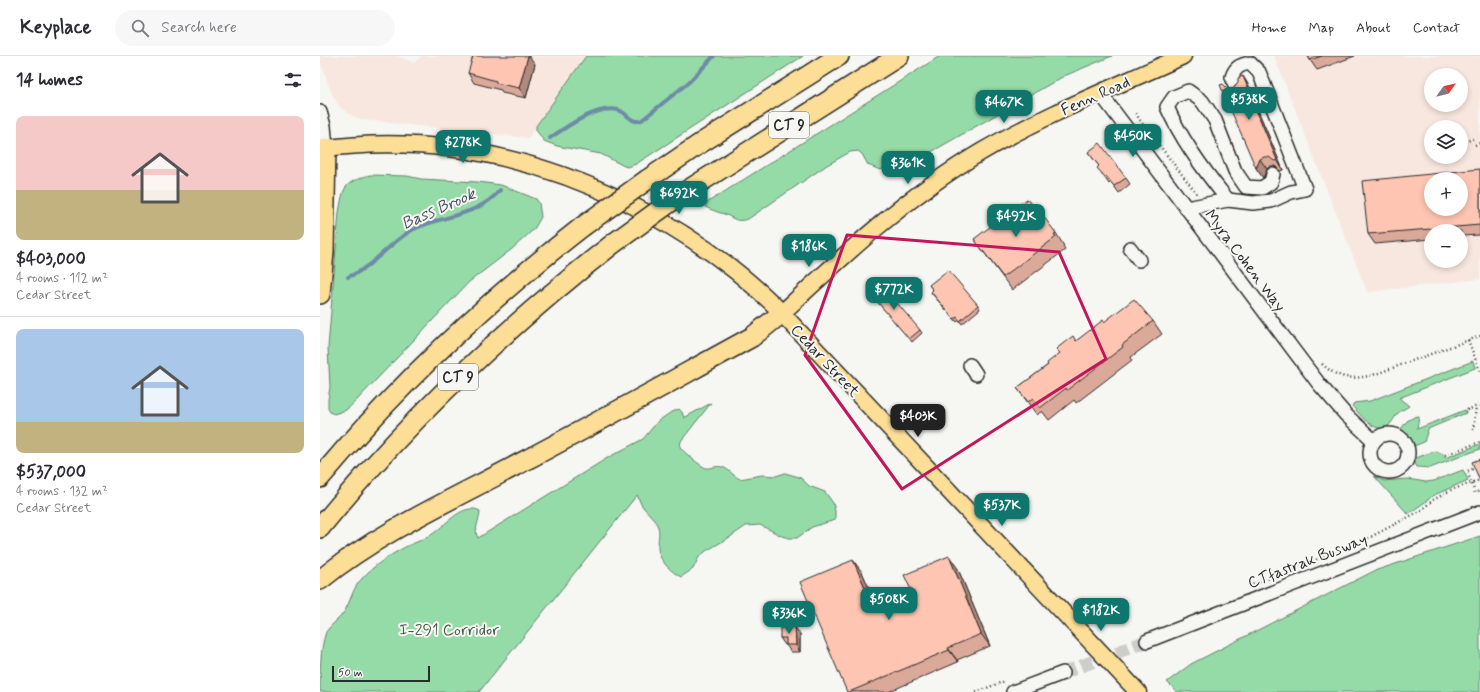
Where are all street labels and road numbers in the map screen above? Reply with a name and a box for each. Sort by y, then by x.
street label: Fenn Road [1058,72,1134,121]
road number: CT 9 [769,112,809,138]
street label: Myra Cohen Way [1199,206,1290,316]
street label: Cedar Street [786,320,865,403]
road number: CT 9 [438,364,478,390]
street label: CTfastrak Busway [1245,529,1370,594]

